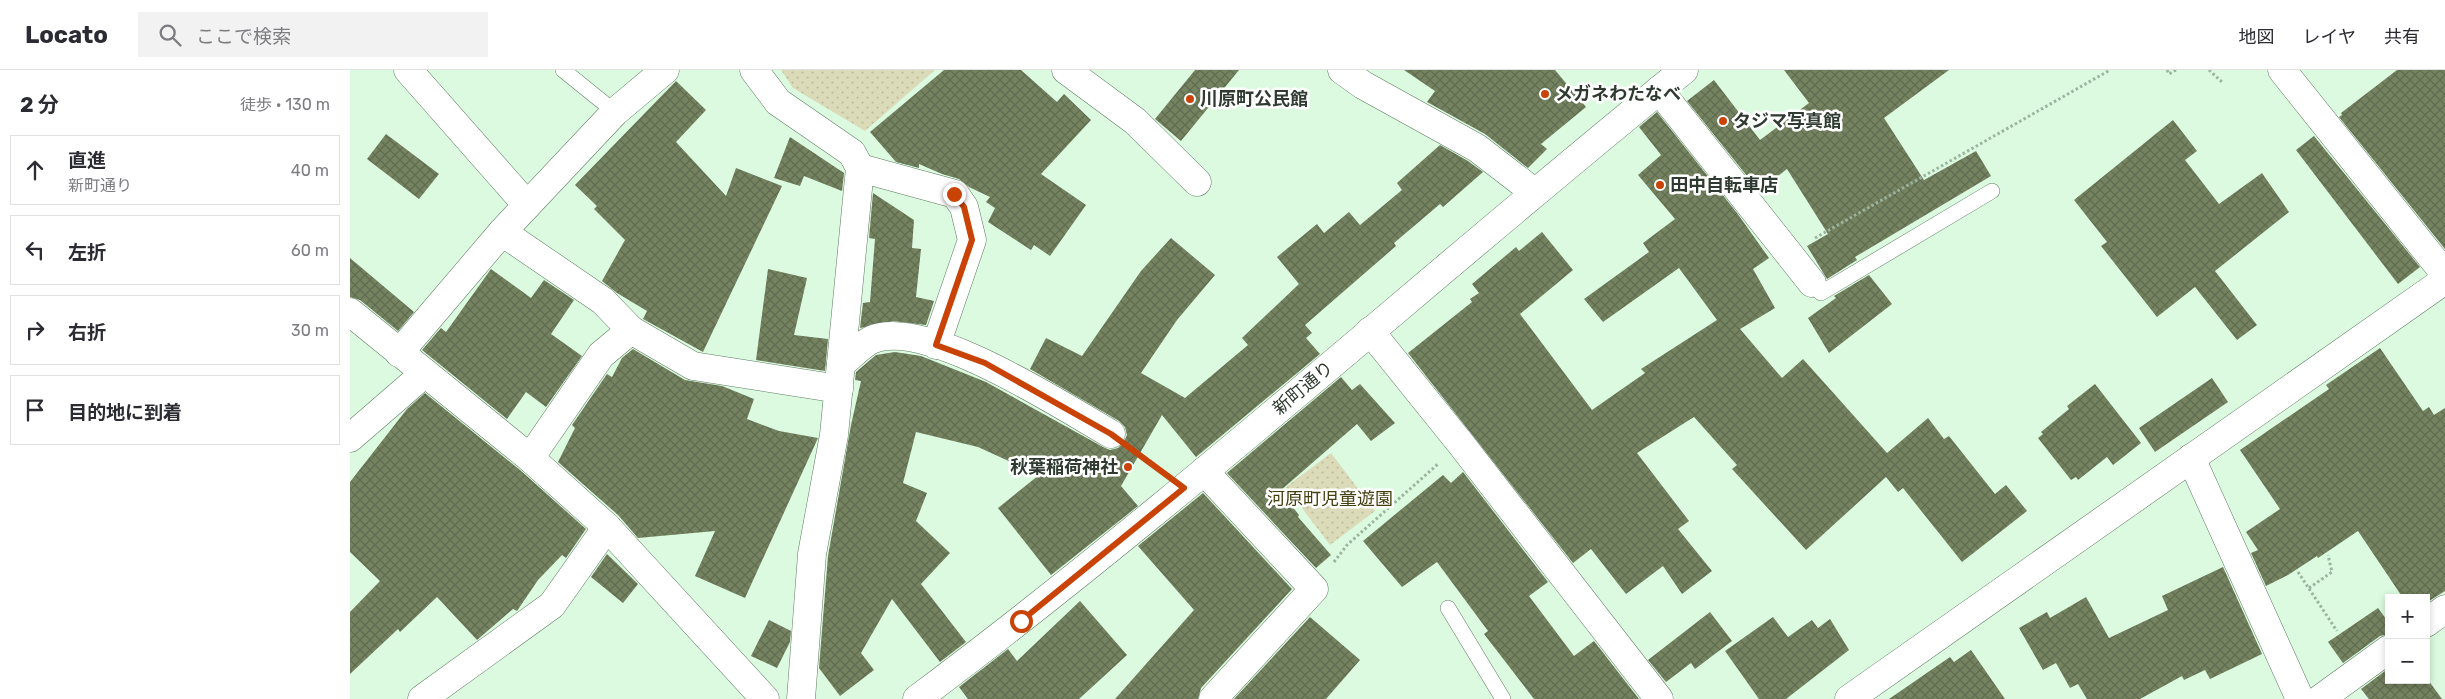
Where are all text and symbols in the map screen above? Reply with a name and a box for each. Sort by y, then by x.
search box [138,12,488,57]
text: Locato [25,21,108,49]
icon: search [156,21,184,49]
text: ここで検索 [196,25,291,48]
text: 地図 [2239,26,2275,48]
text: レイヤ [2303,26,2356,48]
text: 共有 [2384,26,2420,48]
place label: メガネわたなべ [1555,83,1681,105]
place label: 川原町公民館 [1200,88,1308,110]
marker: メガネわたなべ [1539,88,1551,100]
text: 2 分 [20,92,59,117]
marker: 川原町公民館 [1184,93,1196,105]
text: 徒歩 · 130 m [240,95,330,114]
place label: タジマ写真館 [1733,110,1841,132]
marker: タジマ写真館 [1717,115,1729,127]
text: 直進 [68,149,106,172]
icon: ahead [21,156,49,184]
text: 40 m [291,161,329,180]
place label: 田中自転車店 [1670,174,1778,196]
text: 新町通り [68,176,132,195]
marker: 田中自転車店 [1654,179,1666,191]
route end [943,183,966,206]
icon: left [21,236,49,264]
text: 左折 [68,241,106,264]
text: 60 m [291,241,329,260]
icon: right [21,316,49,344]
text: 右折 [68,321,106,344]
text: 30 m [291,321,329,340]
street label: 新町通り [1268,356,1338,420]
icon: arrive [21,396,49,424]
text: 目的地に到着 [68,401,182,424]
place label: 秋葉稲荷神社 [1010,456,1118,478]
marker: 秋葉稲荷神社 [1122,461,1134,473]
park label: 河原町児童遊園 [1267,488,1393,510]
map controls [2385,594,2430,684]
button: + [2385,594,2430,639]
route start [1010,610,1033,633]
button: − [2385,639,2430,684]

